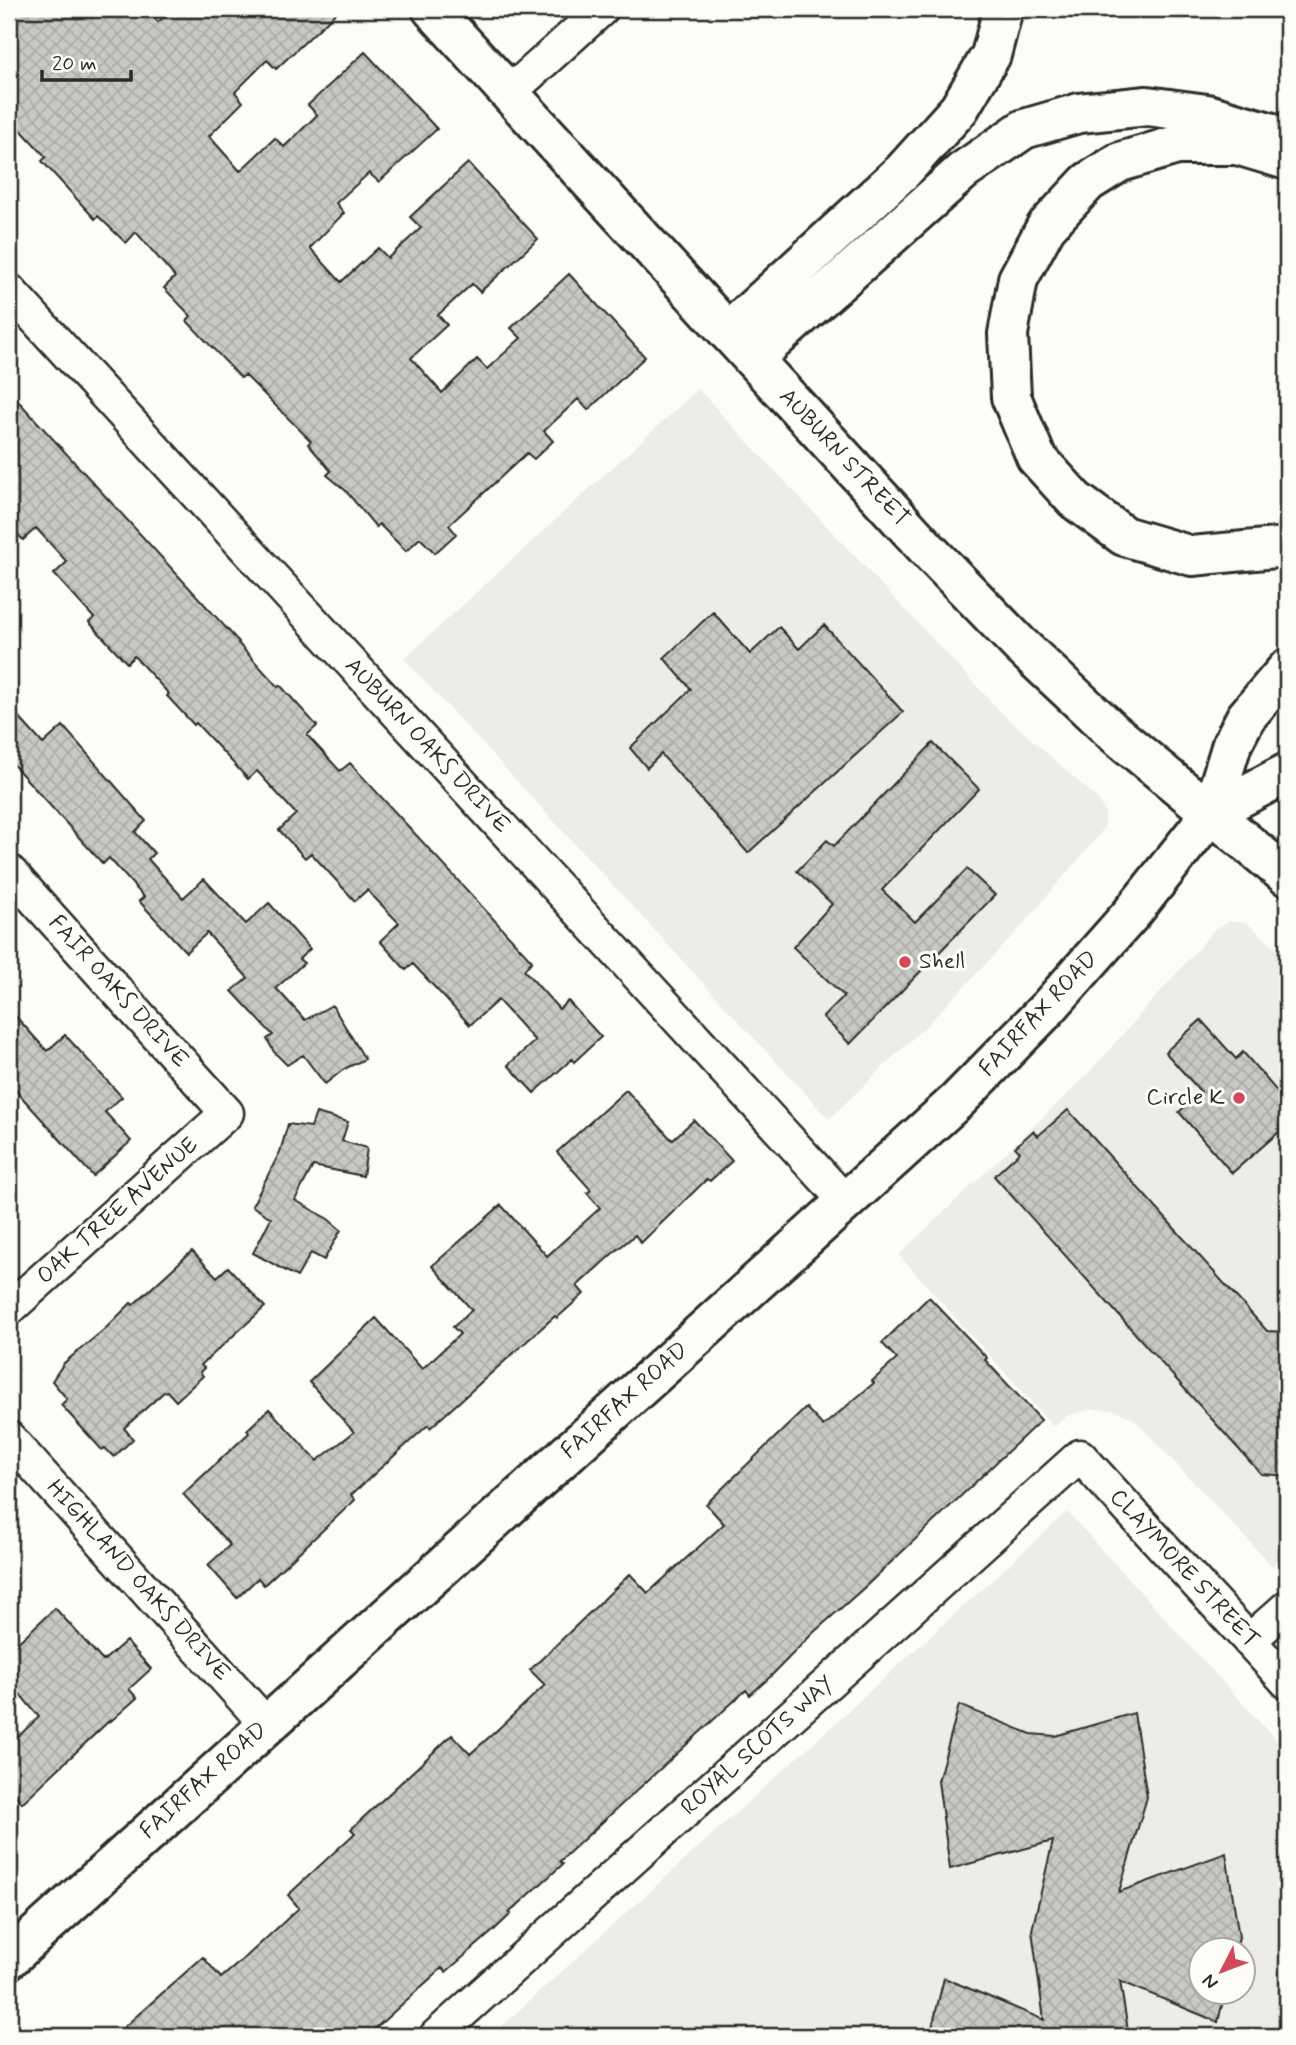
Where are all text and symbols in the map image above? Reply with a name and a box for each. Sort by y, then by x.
scale bar [42,38,131,82]
text: 20 m [52,50,97,78]
street label: AUBURN STREET [772,382,916,534]
street label: AUBURN OAKS DRIVE [338,652,516,840]
street label: FAIR OAKS DRIVE [41,909,195,1075]
street label: FAIRFAX ROAD [973,945,1105,1083]
place label: Shell [919,947,965,977]
marker: Shell [897,954,913,970]
place label: Circle K [1146,1083,1225,1113]
marker: Circle K [1231,1090,1247,1106]
street label: OAK TREE AVENUE [31,1131,205,1291]
street label: FAIRFAX ROAD [555,1336,695,1466]
street label: HIGHLAND OAKS DRIVE [39,1474,237,1688]
street label: CLAYMORE STREET [1102,1483,1266,1655]
street label: ROYAL SCOTS WAY [675,1669,841,1823]
street label: FAIRFAX ROAD [134,1716,274,1846]
north arrow [1188,1937,1258,2007]
text: N [1197,1968,1224,1994]

